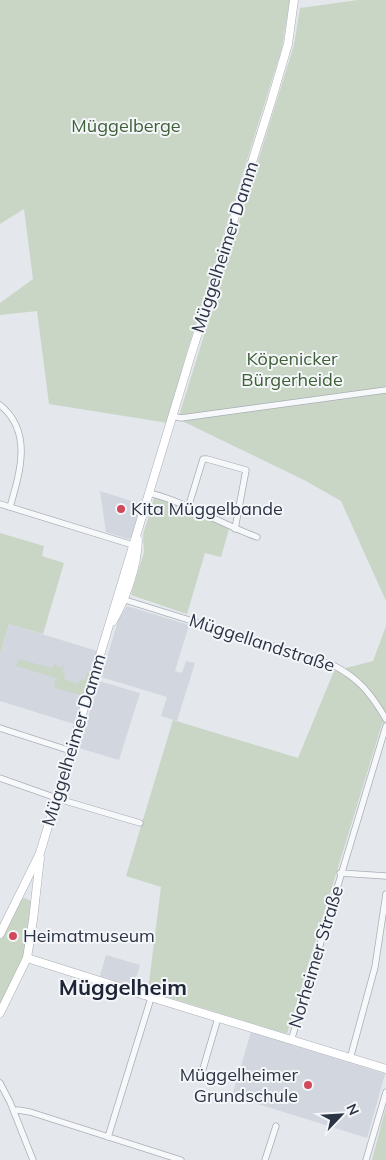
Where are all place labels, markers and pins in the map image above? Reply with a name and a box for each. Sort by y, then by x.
place label: Kita Müggelbande [131,497,283,520]
marker: Kita Müggelbande [115,503,127,515]
place label: Heimatmuseum [23,924,155,947]
marker: Heimatmuseum [7,930,19,942]
place label: Müggelheimer Grundschule [180,1063,298,1107]
marker: Müggelheimer Grundschule [302,1079,314,1091]

